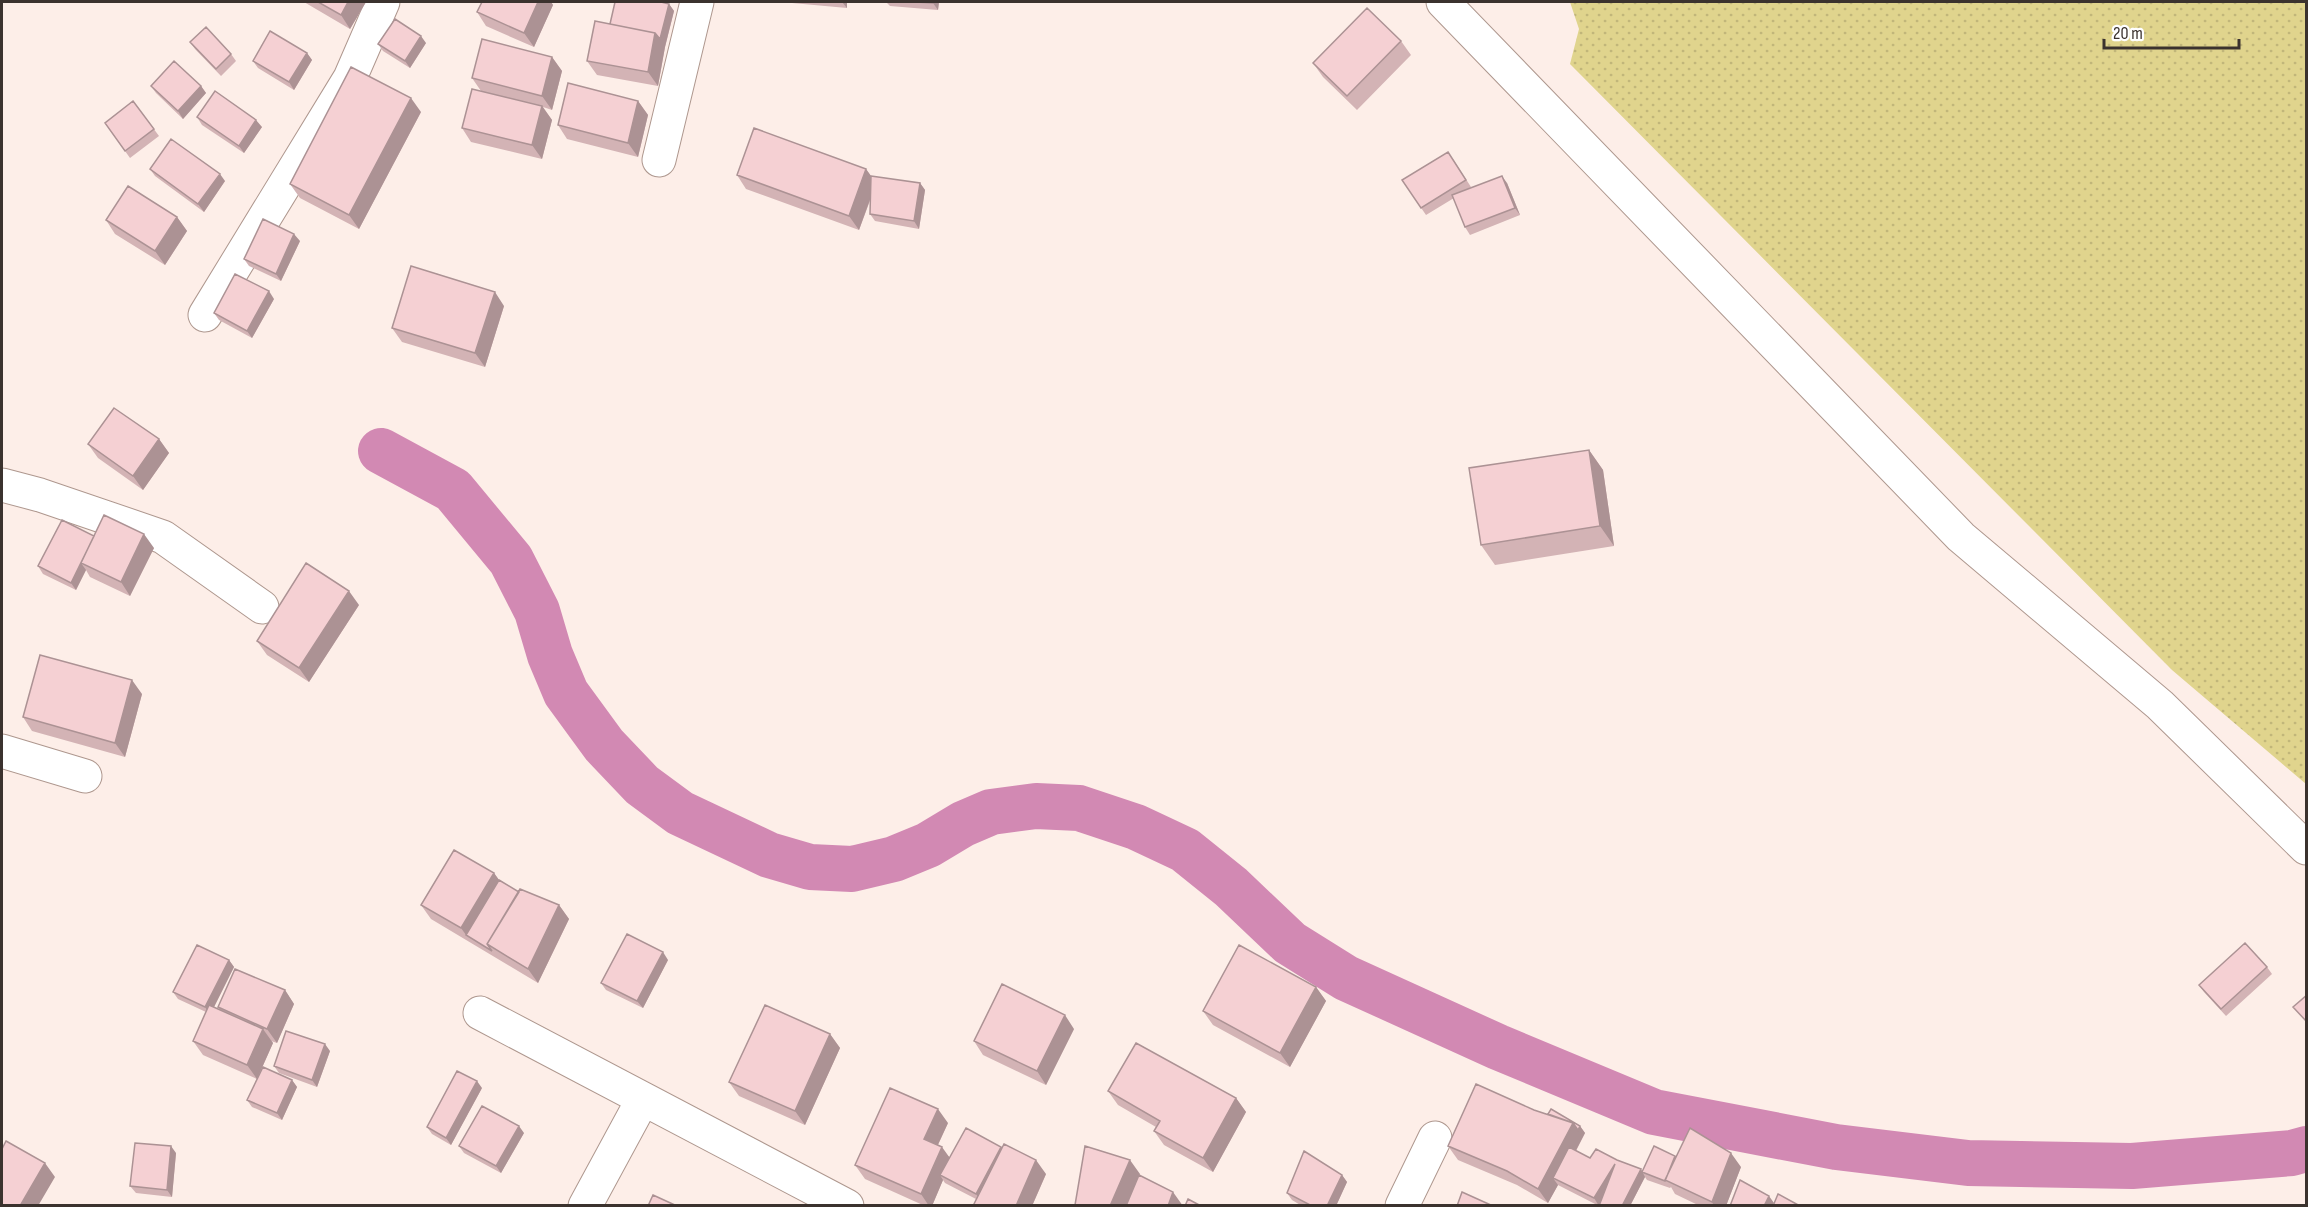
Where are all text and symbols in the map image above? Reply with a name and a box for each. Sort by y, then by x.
scale bar [2104,12,2239,50]
text: 20 m [2113,23,2143,44]

